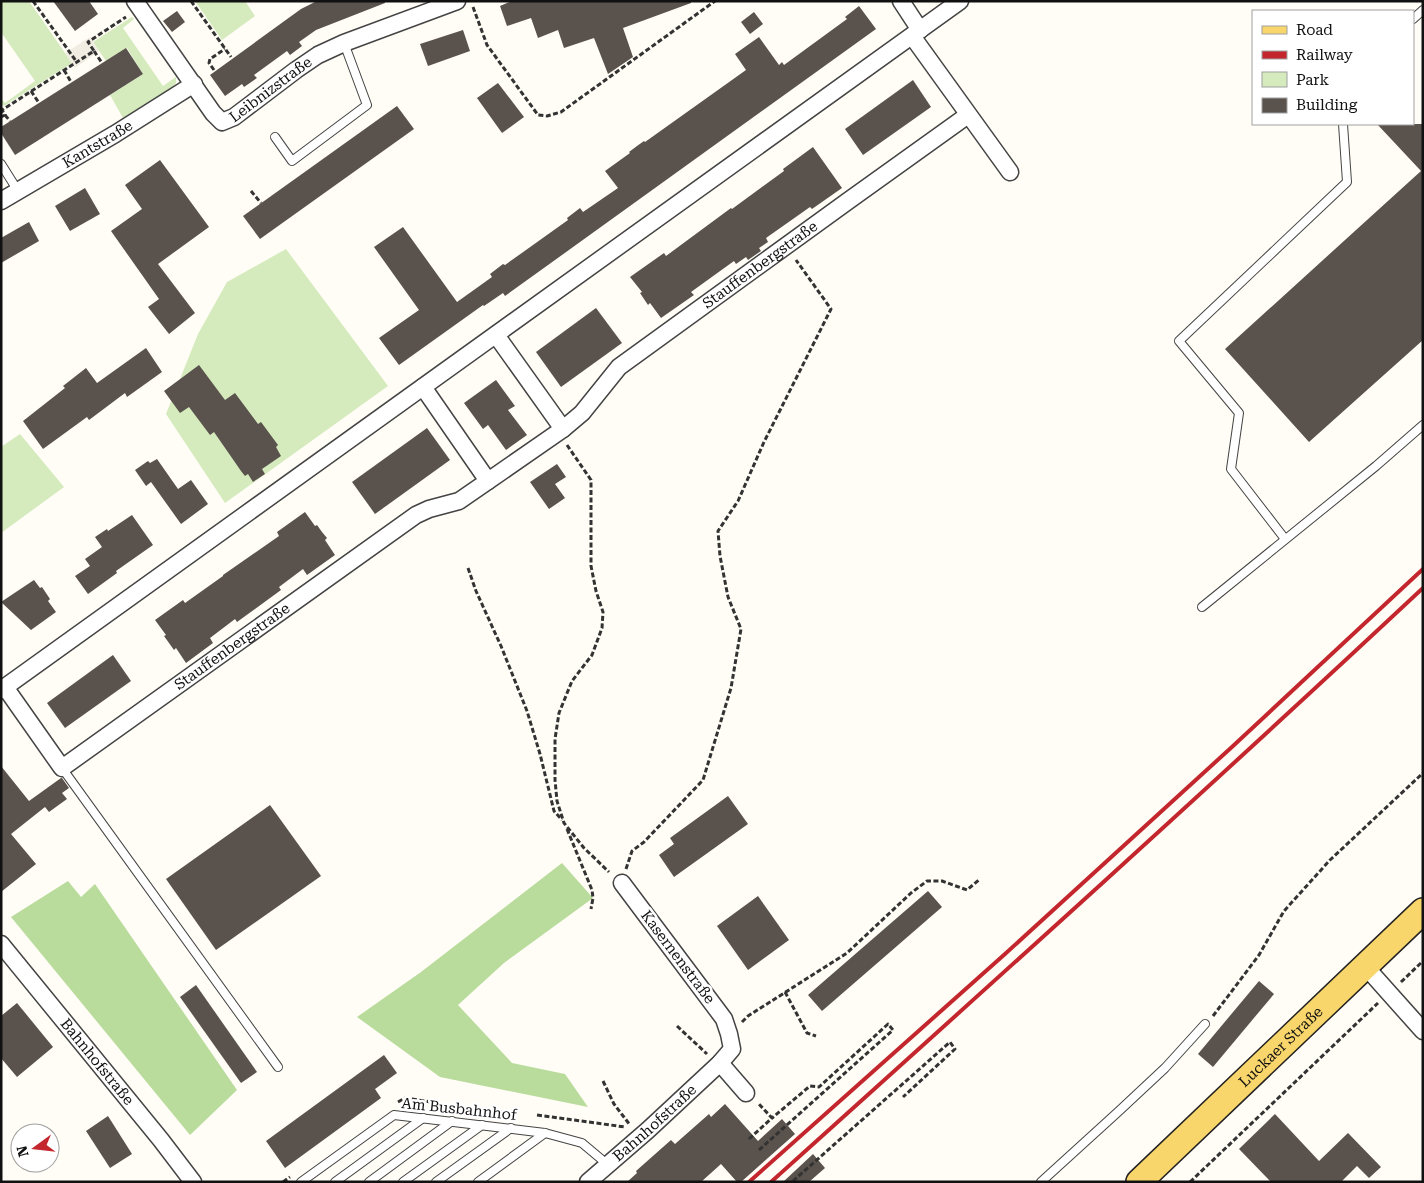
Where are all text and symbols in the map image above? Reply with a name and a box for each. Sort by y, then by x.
legend [1252,10,1414,125]
text: Road [1296,21,1333,39]
text: Railway [1296,46,1353,64]
street label: Leibnizstraße [226,53,315,126]
text: Park [1296,71,1330,89]
text: Building [1296,96,1358,114]
street label: Kantstraße [59,116,136,172]
street label: Stauffenbergstraße [699,217,821,312]
street label: Stauffenbergstraße [171,599,293,694]
street label: Kasernenstraße [637,907,719,1007]
street label: Luckaer Straße [1235,1003,1326,1091]
street label: Bahnhofstraße [57,1015,138,1109]
street label: Bahnhofstraße [609,1081,700,1165]
street label: Am Busbahnhof [401,1094,519,1124]
north arrow [10,1123,60,1173]
text: N [13,1144,32,1159]

